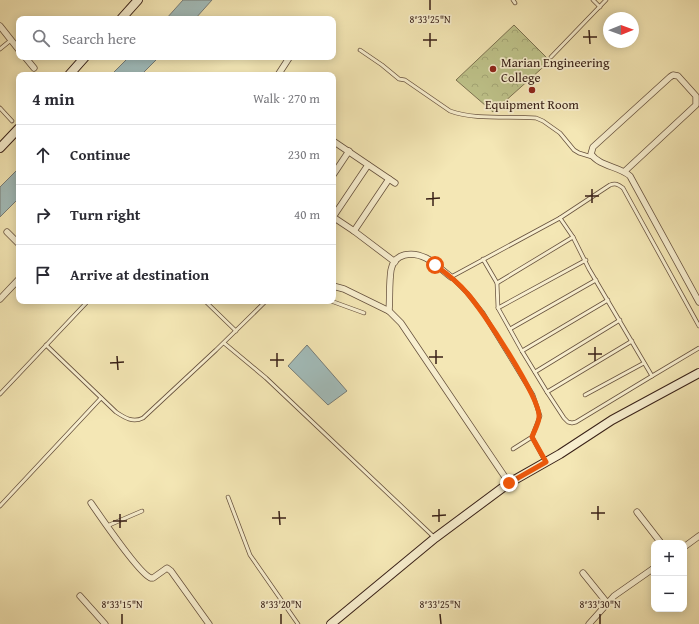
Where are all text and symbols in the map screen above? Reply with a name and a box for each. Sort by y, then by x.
text: 8°33'25"N [409,12,451,27]
north arrow [603,12,639,48]
search box [16,16,336,60]
icon: search [30,27,52,49]
text: Search here [62,28,136,49]
place label: Marian Engineering College [501,53,610,87]
marker: Marian Engineering College [488,64,498,74]
marker: Equipment Room [527,85,537,95]
text: 4 min [32,86,74,111]
text: Walk · 270 m [253,89,320,108]
place label: Equipment Room [485,95,579,114]
icon: ahead [32,144,54,166]
text: Continue [70,144,131,165]
text: 230 m [288,145,320,164]
icon: right [32,204,54,226]
text: Turn right [70,204,141,225]
text: 40 m [294,205,320,224]
route start [426,256,444,274]
icon: arrive [32,264,54,286]
text: Arrive at destination [70,264,209,285]
route end [500,474,518,492]
map controls [651,540,687,612]
button: + [651,540,687,576]
button: − [651,576,687,612]
text: 8°33'15"N [101,597,143,612]
text: 8°33'20"N [260,597,302,612]
text: 8°33'25"N [419,597,461,612]
text: 8°33'30"N [579,597,621,612]

